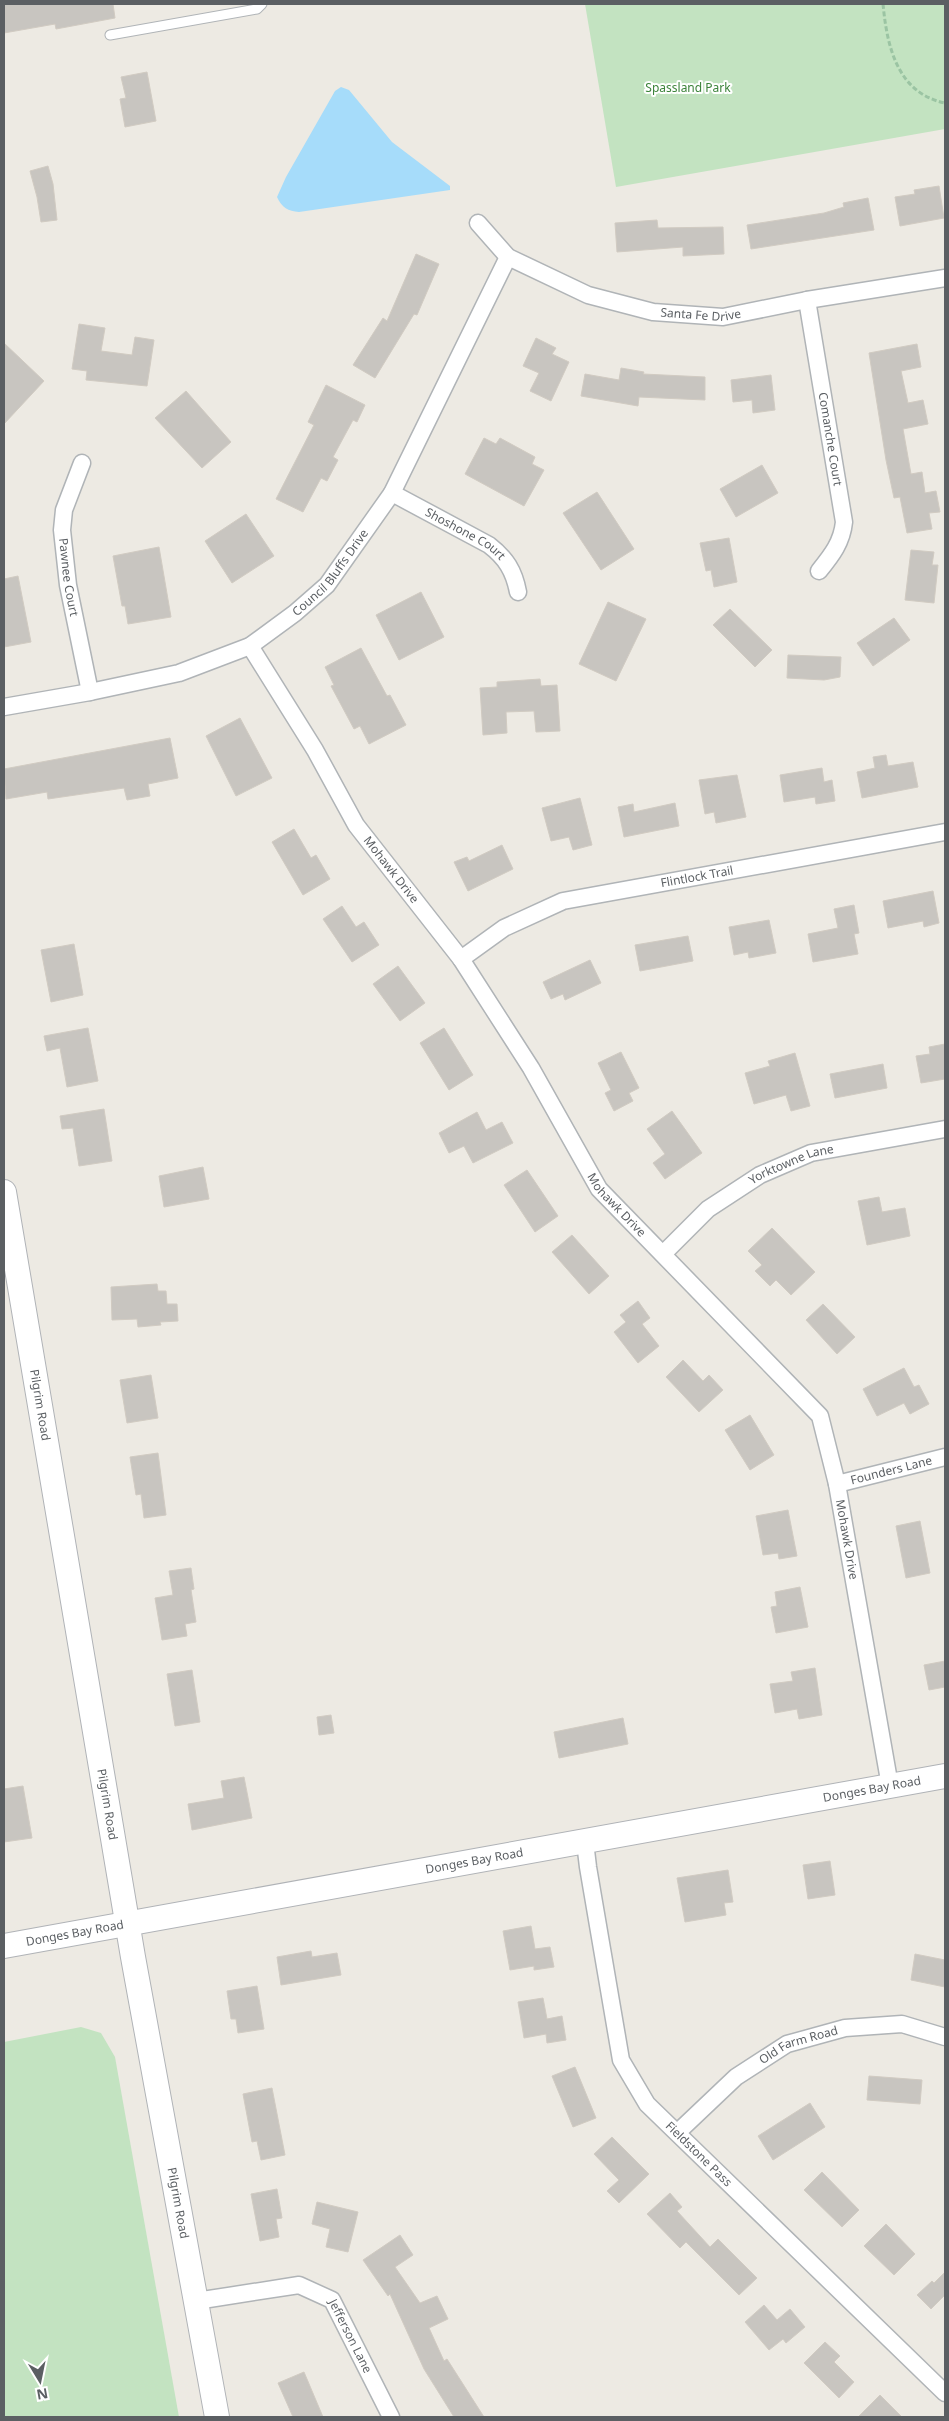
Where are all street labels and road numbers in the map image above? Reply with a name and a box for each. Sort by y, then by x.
street label: Santa Fe Drive [660,304,743,325]
street label: Comanche Court [814,391,847,488]
street label: Shoshone Court [422,503,510,564]
street label: Council Bluffs Drive [288,525,372,620]
street label: Pawnee Court [55,537,83,618]
street label: Mohawk Drive [360,832,423,907]
street label: Flintlock Trail [659,861,735,891]
street label: Yorktowne Lane [745,1140,835,1188]
street label: Mohawk Drive [584,1170,650,1240]
street label: Pilgrim Road [26,1368,55,1442]
street label: Founders Lane [849,1451,934,1488]
street label: Mohawk Drive [832,1498,863,1581]
street label: Pilgrim Road [93,1767,122,1841]
street label: Donges Bay Road [822,1772,922,1806]
street label: Donges Bay Road [424,1843,525,1878]
street label: Donges Bay Road [24,1916,125,1950]
street label: Old Farm Road [755,2021,840,2068]
street label: Fieldstone Pass [662,2117,736,2190]
street label: Pilgrim Road [164,2166,193,2240]
street label: Jefferson Lane [324,2295,377,2376]

